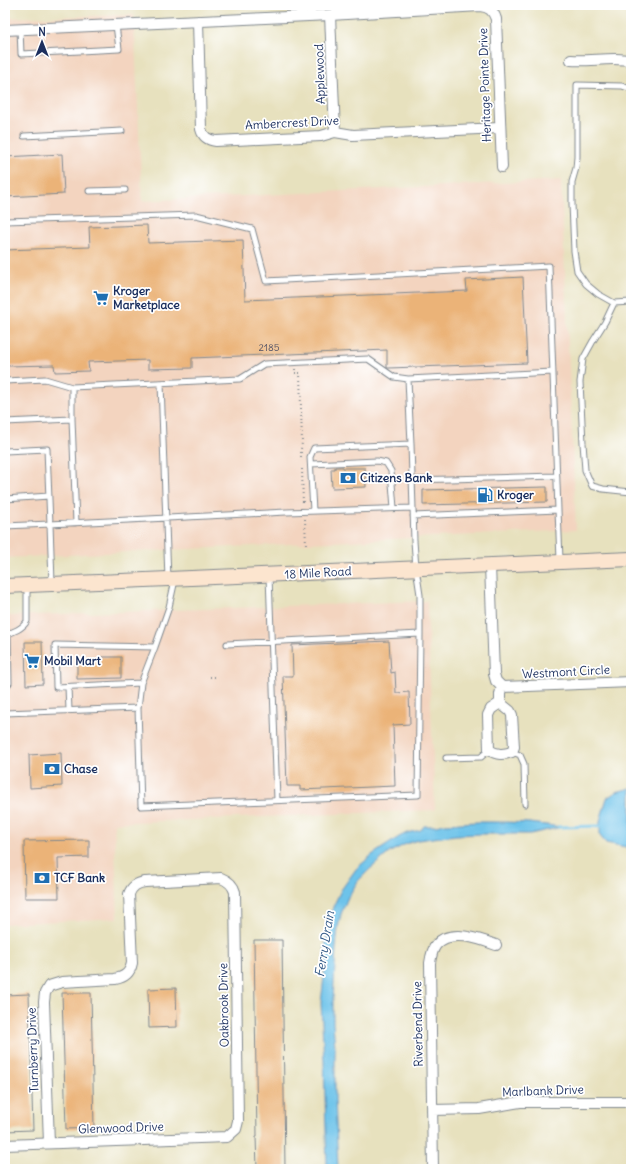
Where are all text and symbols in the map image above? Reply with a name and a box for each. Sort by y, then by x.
north arrow [22,22,62,62]
text: N [38,25,46,39]
street label: Heritage Pointe Drive [475,28,494,142]
street label: Applewood [311,44,328,105]
street label: Ambercrest Drive [245,113,339,132]
place label: Kroger Marketplace [113,283,180,313]
supermarket icon: Kroger Marketplace [92,289,110,307]
house number: 2185 [259,341,280,354]
bank icon: Citizens Bank [339,469,357,487]
place label: Citizens Bank [360,470,432,485]
fuel station icon: Kroger [476,486,494,504]
place label: Kroger [497,487,534,503]
street label: 18 Mile Road [284,563,352,582]
supermarket icon: Mobil Mart [23,652,41,670]
place label: Mobil Mart [44,653,102,668]
street label: Westmont Circle [522,662,610,681]
bank icon: Chase [43,760,61,778]
place label: Chase [64,761,98,776]
bank icon: TCF Bank [33,869,51,887]
place label: TCF Bank [54,870,105,885]
water label: Ferry Drain [311,909,338,978]
street label: Oakbrook Drive [215,963,232,1047]
street label: Riverbend Drive [409,981,426,1067]
street label: Turnberry Drive [24,1007,41,1093]
street label: Marlbank Drive [502,1082,584,1099]
street label: Glenwood Drive [78,1119,164,1136]

